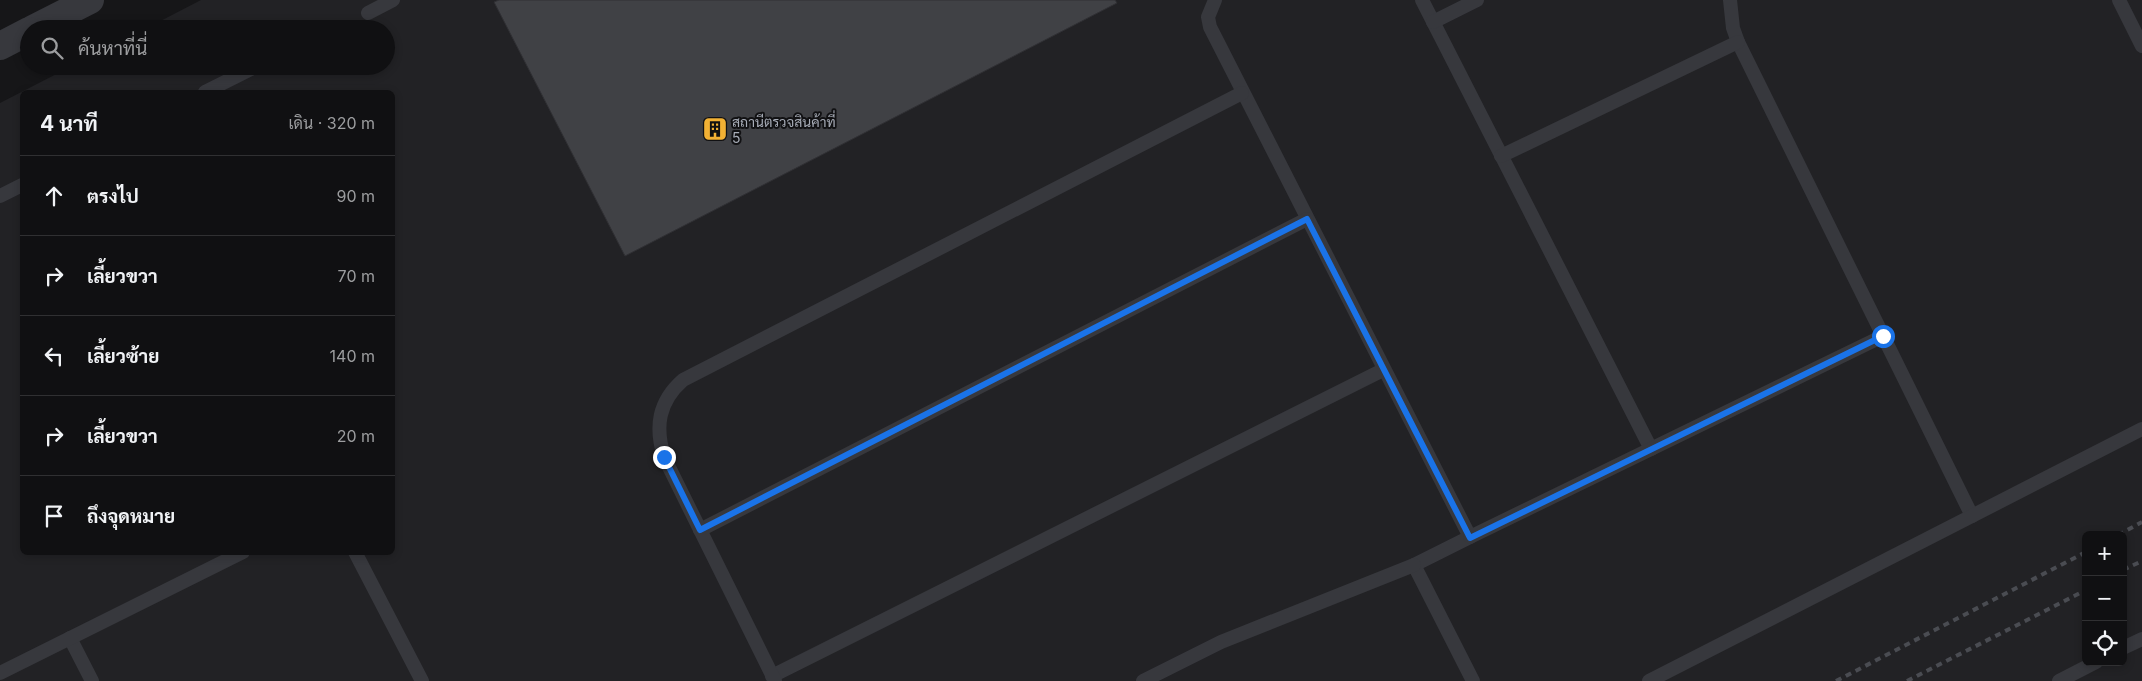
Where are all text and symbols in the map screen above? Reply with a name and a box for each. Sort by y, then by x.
search box [20,20,395,75]
icon: search [38,34,66,62]
text: ค้นหาที่นี่ [78,37,147,60]
place label: สถานีตรวจสินค้าที่ 5 [732,110,836,146]
text: 4 นาที [40,111,98,136]
text: เดิน · 320 m [289,113,375,133]
building icon: สถานีตรวจสินค้าที่ 5 [702,116,728,142]
icon: ahead [40,182,68,210]
text: ตรงไป [87,185,139,208]
text: 90 m [336,186,375,206]
icon: right [40,262,68,290]
text: เลี้ยวขวา [87,265,158,288]
text: 70 m [338,266,375,286]
route start [1872,325,1895,348]
icon: left [40,342,68,370]
text: เลี้ยวซ้าย [87,345,159,368]
text: 140 m [330,346,375,366]
icon: right [40,422,68,450]
text: เลี้ยวขวา [87,425,158,448]
text: 20 m [337,426,375,446]
route end [653,446,676,469]
icon: arrive [40,502,68,530]
text: ถึงจุดหมาย [87,505,175,528]
map controls [2082,531,2127,666]
button: + [2082,531,2127,576]
button: − [2082,576,2127,621]
button: locate [2082,621,2127,666]

